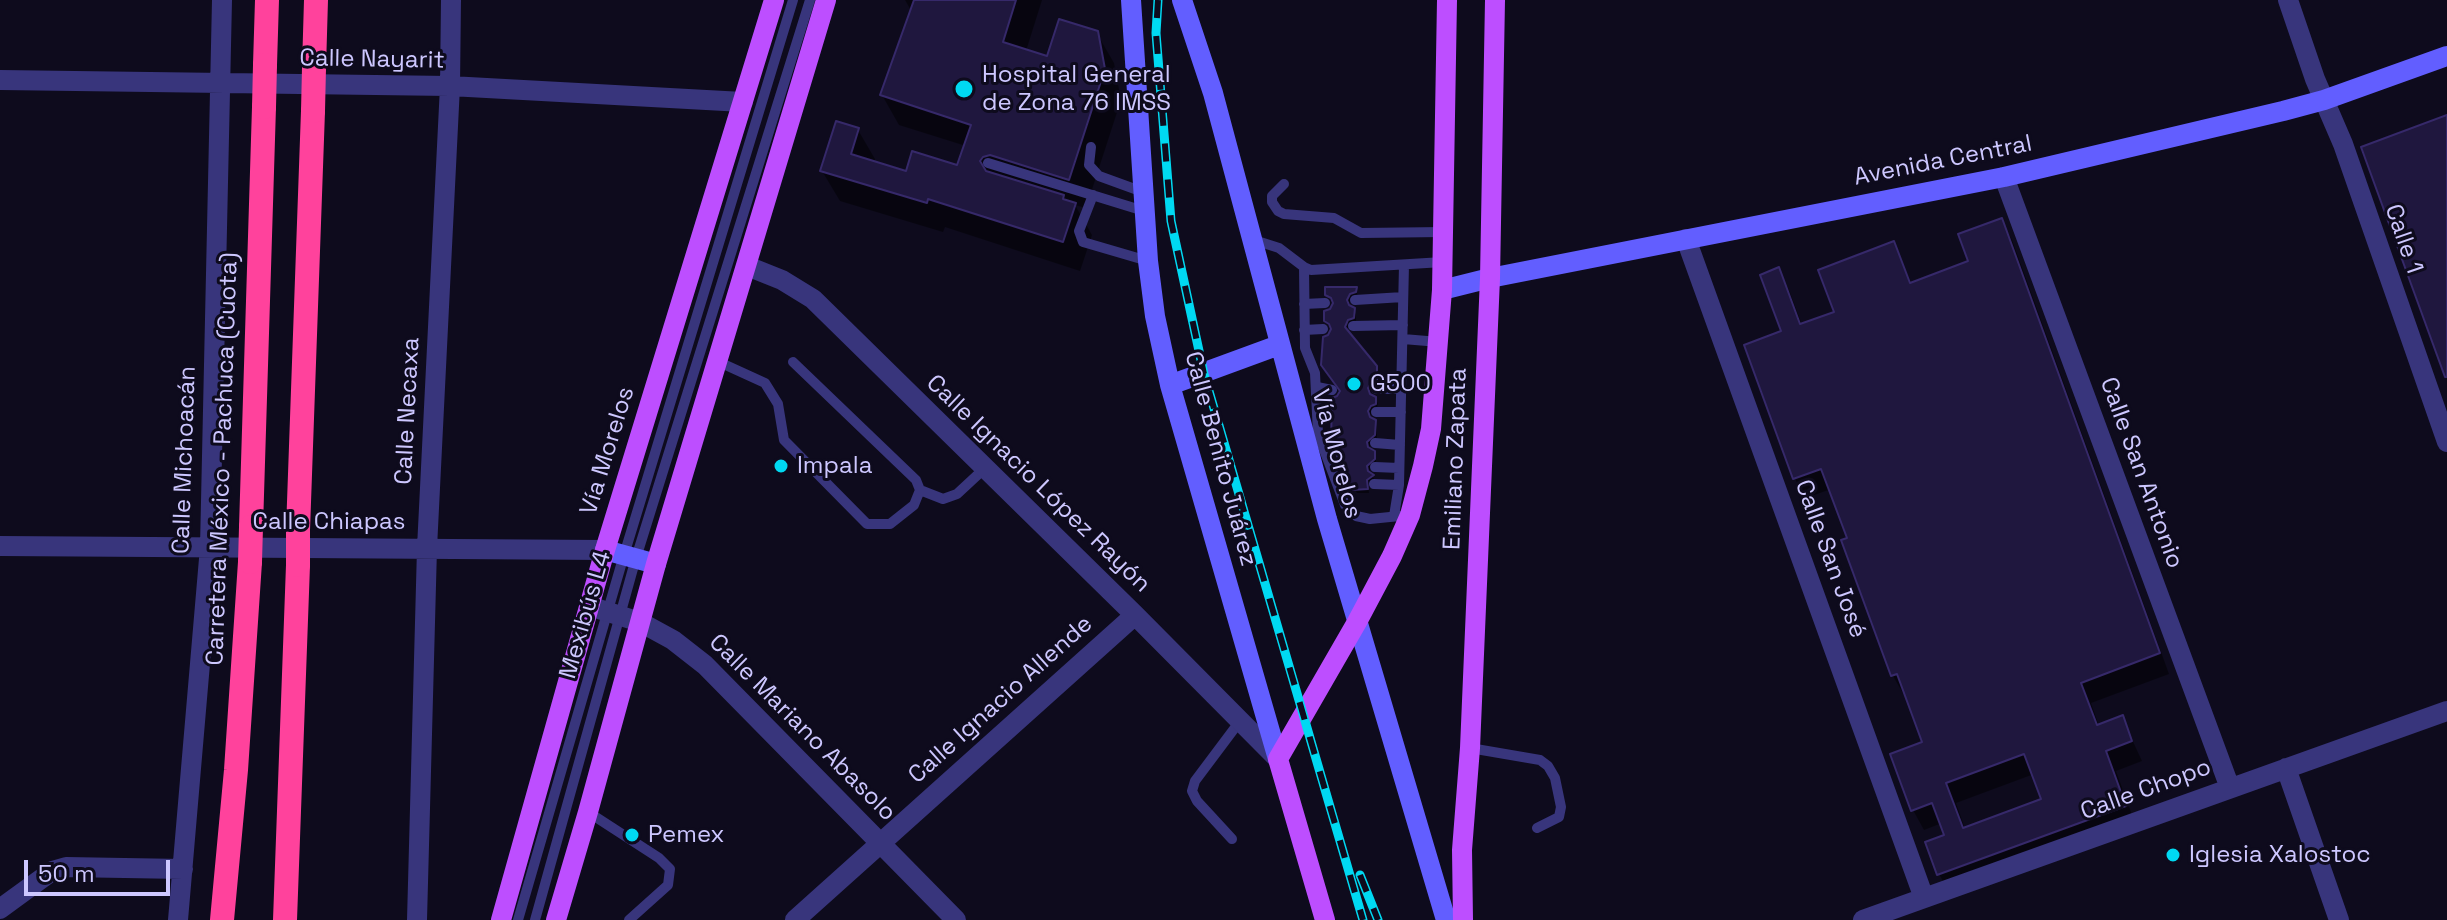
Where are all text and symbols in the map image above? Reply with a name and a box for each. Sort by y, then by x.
street label: Calle Nayarit [299,44,445,76]
place label: Hospital General de Zona 76 IMSS [982,61,1171,117]
marker: Hospital General de Zona 76 IMSS [953,78,975,100]
street label: Avenida Central [1852,130,2034,192]
street label: Calle 1 [2378,201,2428,277]
street label: Carretera México - Pachuca (Cuota) [201,252,245,666]
street label: Calle Necaxa [390,337,426,485]
street label: Calle Benito Juárez [1178,349,1262,569]
street label: Calle Michoacán [167,365,203,555]
street label: Emiliano Zapata [1438,367,1474,551]
street label: Calle Ignacio López Rayón [920,369,1156,599]
place label: G500 [1370,370,1431,398]
street label: Calle San Antonio [2093,374,2189,572]
marker: G500 [1345,375,1363,393]
street label: Vía Morelos [575,383,641,519]
street label: Vía Morelos [1305,386,1367,522]
place label: Impala [797,452,872,480]
marker: Impala [772,457,790,475]
street label: Calle San José [1788,476,1872,642]
street label: Calle Chiapas [253,508,405,536]
street label: Mexibús L4 [554,548,618,682]
street label: Calle Ignacio Allende [903,610,1099,790]
street label: Calle Mariano Abasolo [702,628,902,828]
street label: Calle Chopo [2077,753,2215,827]
place label: Pemex [648,821,725,849]
marker: Pemex [623,826,641,844]
place label: Iglesia Xalostoc [2189,841,2371,869]
scale bar [28,844,174,894]
marker: Iglesia Xalostoc [2164,846,2182,864]
text: 50 m [38,858,95,889]

